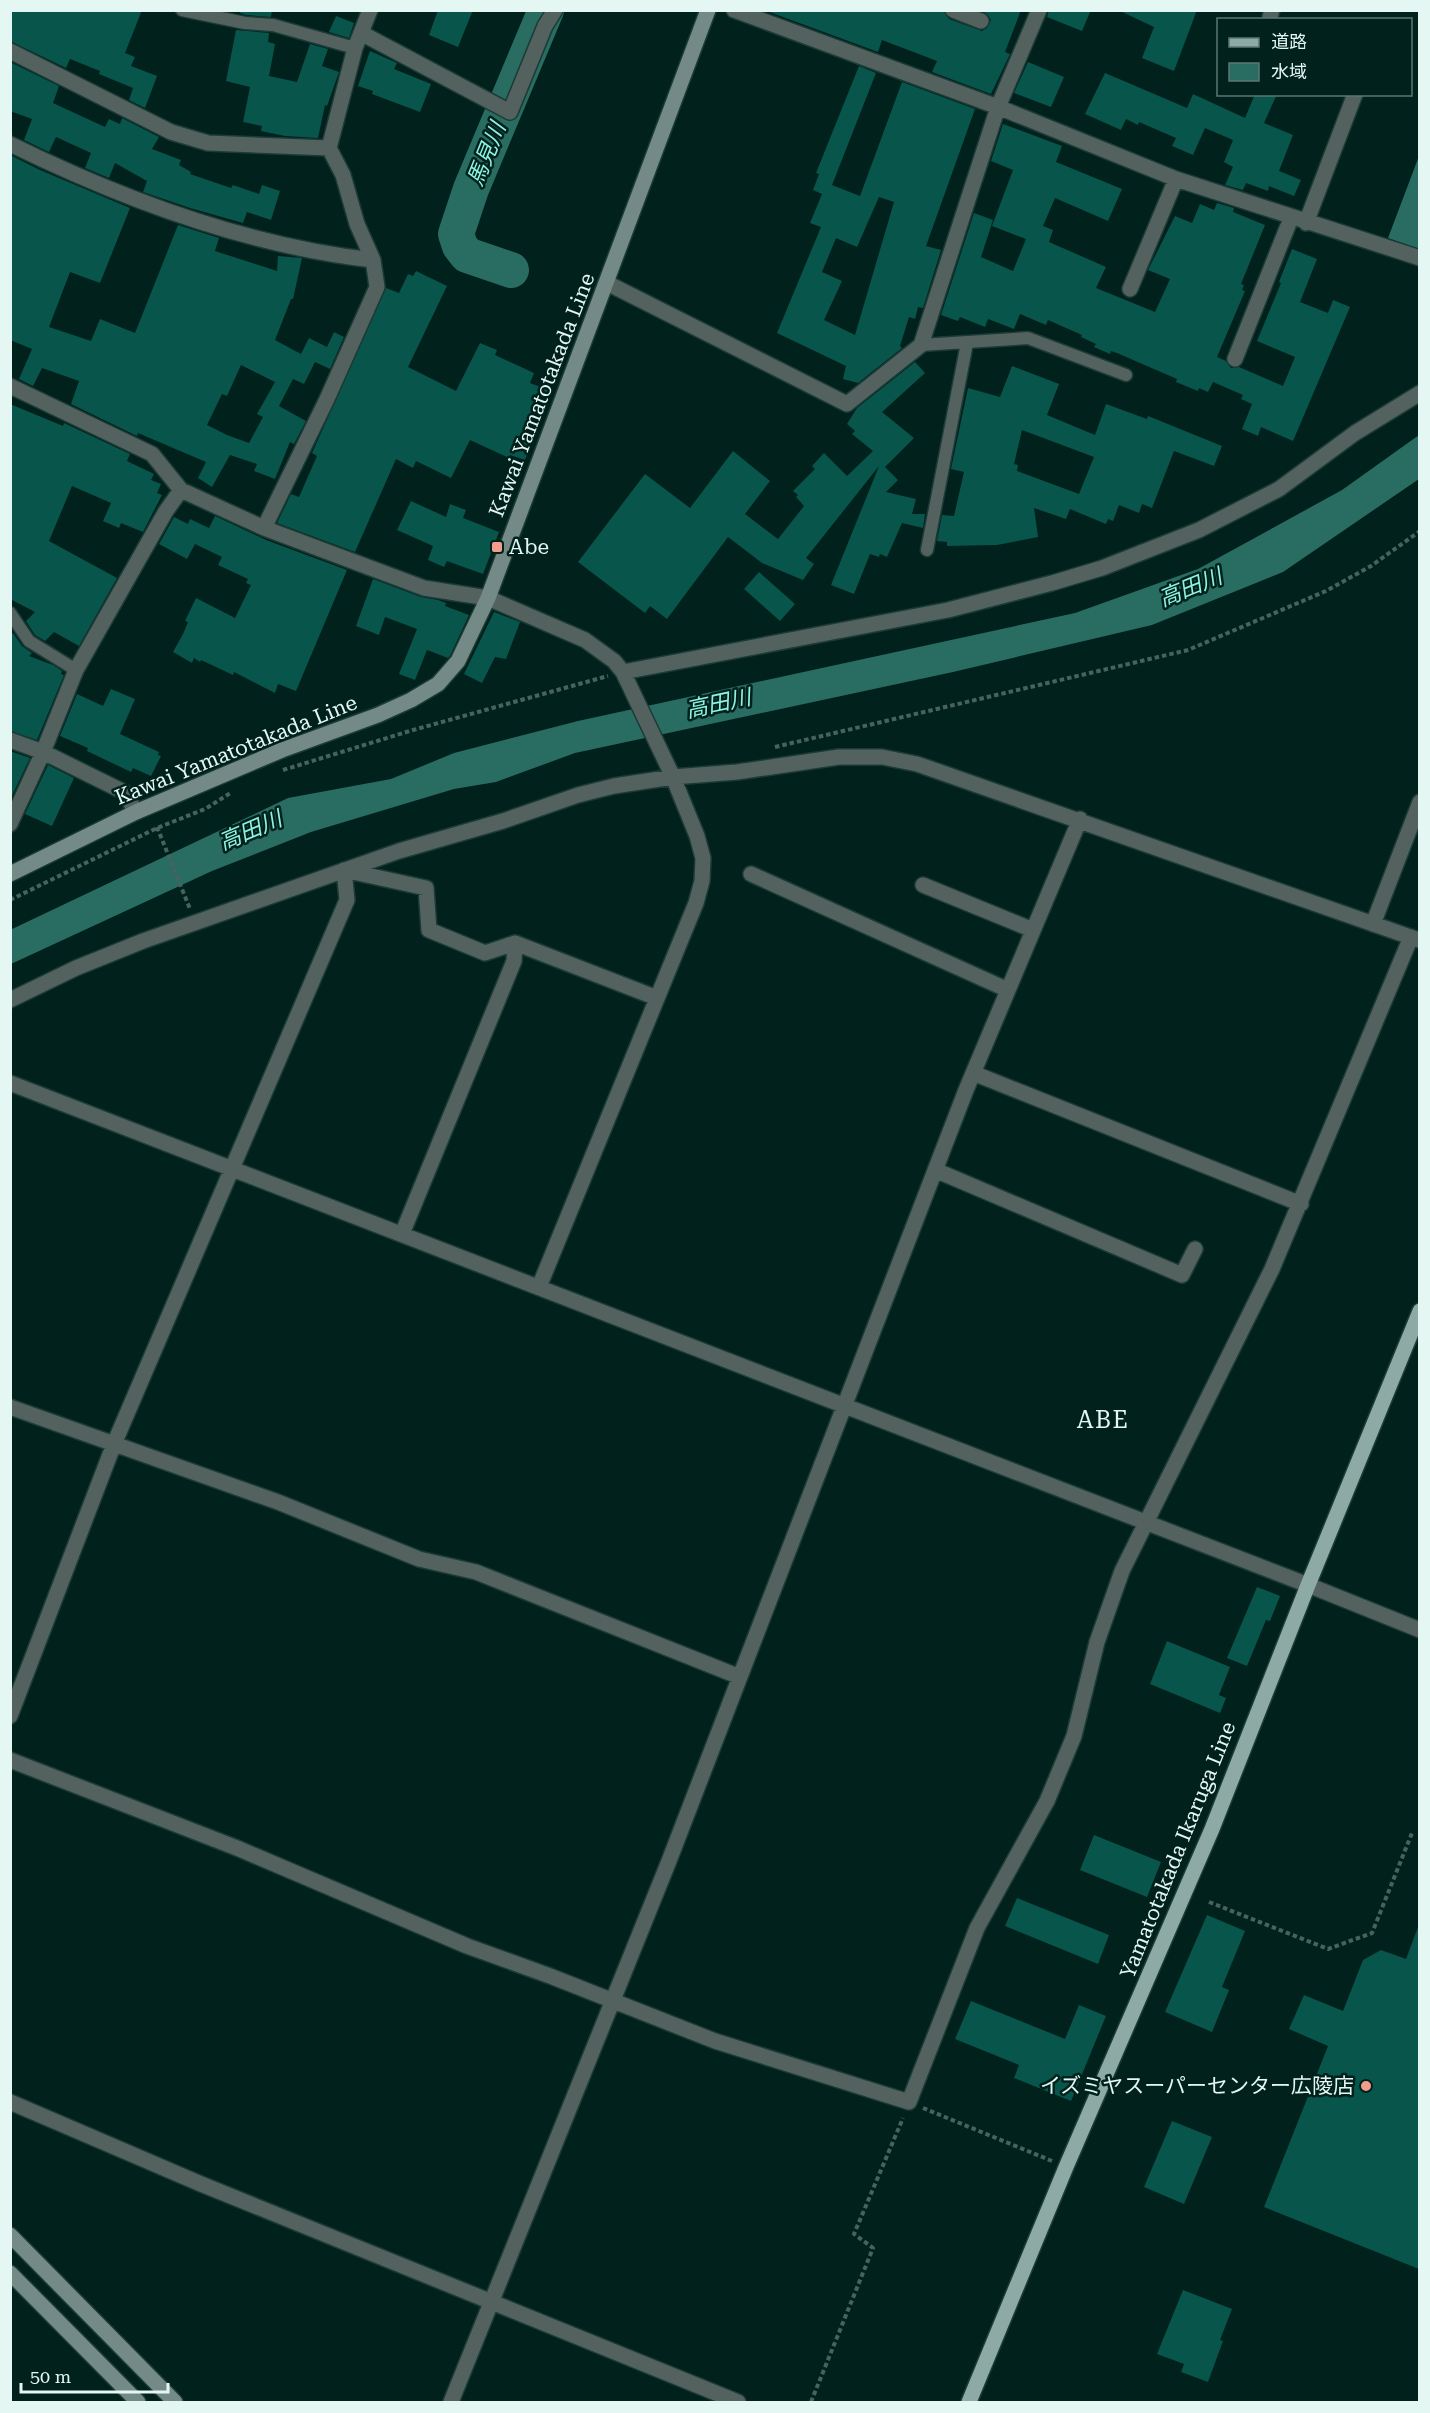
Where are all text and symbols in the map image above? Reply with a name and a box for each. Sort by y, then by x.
legend [1217,18,1412,96]
text: 道路 [1271,31,1307,52]
text: 水域 [1271,61,1307,82]
water label: 馬見川 [463,117,511,189]
street label: Kawai Yamatotakada Line [484,270,600,520]
place label: Abe [509,535,549,559]
marker: Abe [490,540,504,554]
water label: 高田川 [1155,563,1227,611]
water label: 高田川 [683,684,755,723]
street label: Kawai Yamatotakada Line [111,690,361,810]
water label: 高田川 [215,805,287,855]
district label: ABE [1077,1406,1129,1434]
street label: Yamatotakada Ikaruga Line [1115,1718,1241,1982]
place label: イズミヤスーパーセンター広陵店 [1040,2074,1354,2098]
marker: イズミヤスーパーセンター広陵店 [1359,2079,1373,2093]
scale bar [21,2356,168,2394]
text: 50 m [30,2366,71,2387]

